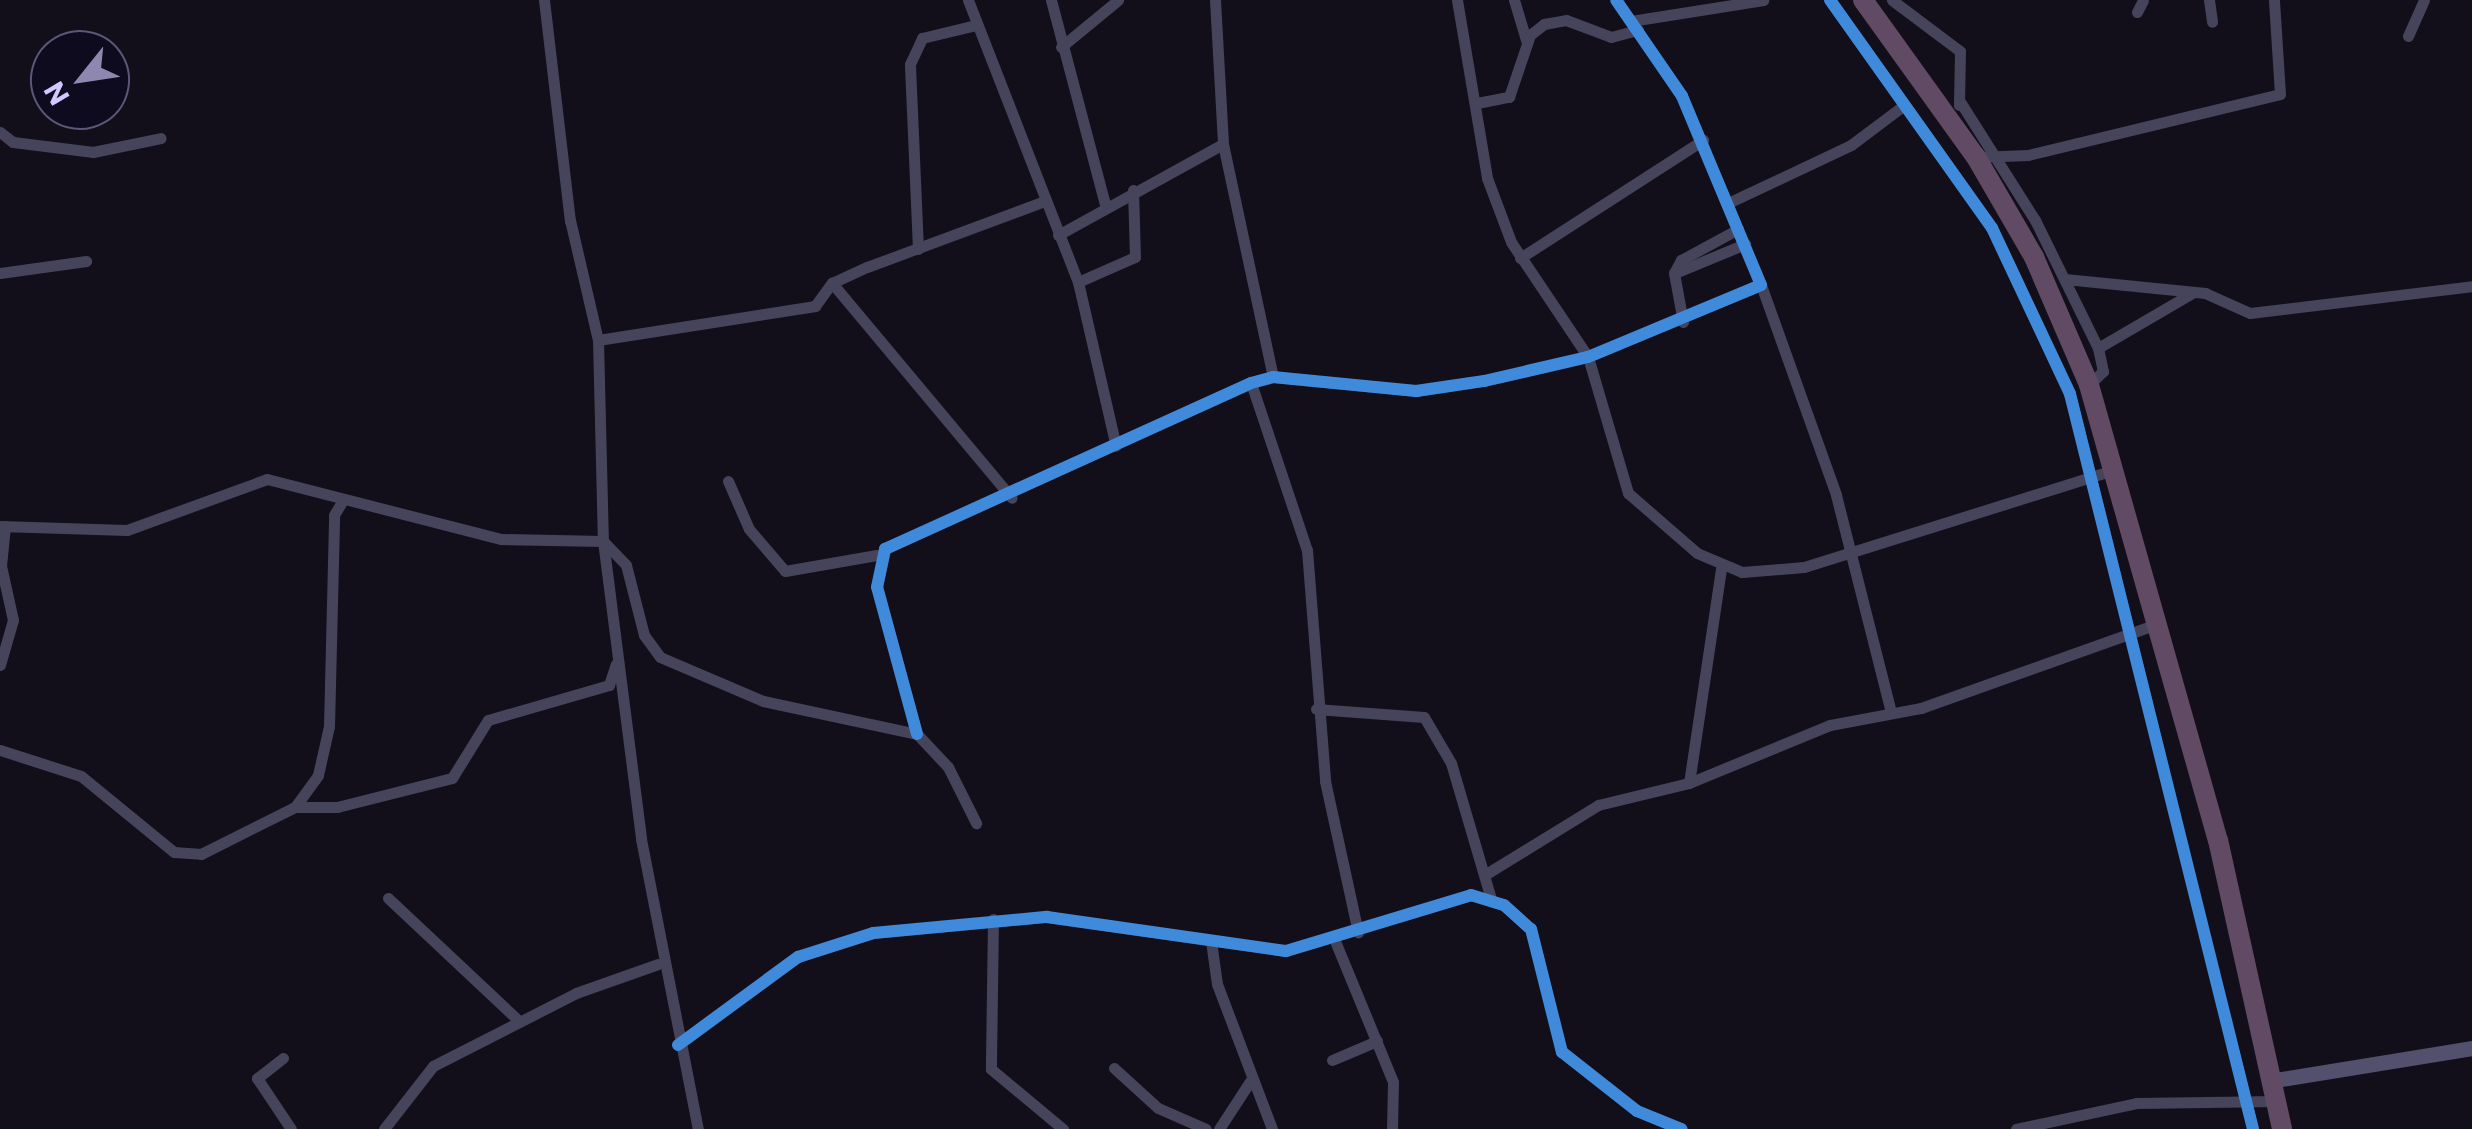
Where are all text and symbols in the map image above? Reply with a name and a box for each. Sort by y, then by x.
north arrow [30,30,130,130]
text: N [36,76,76,112]

